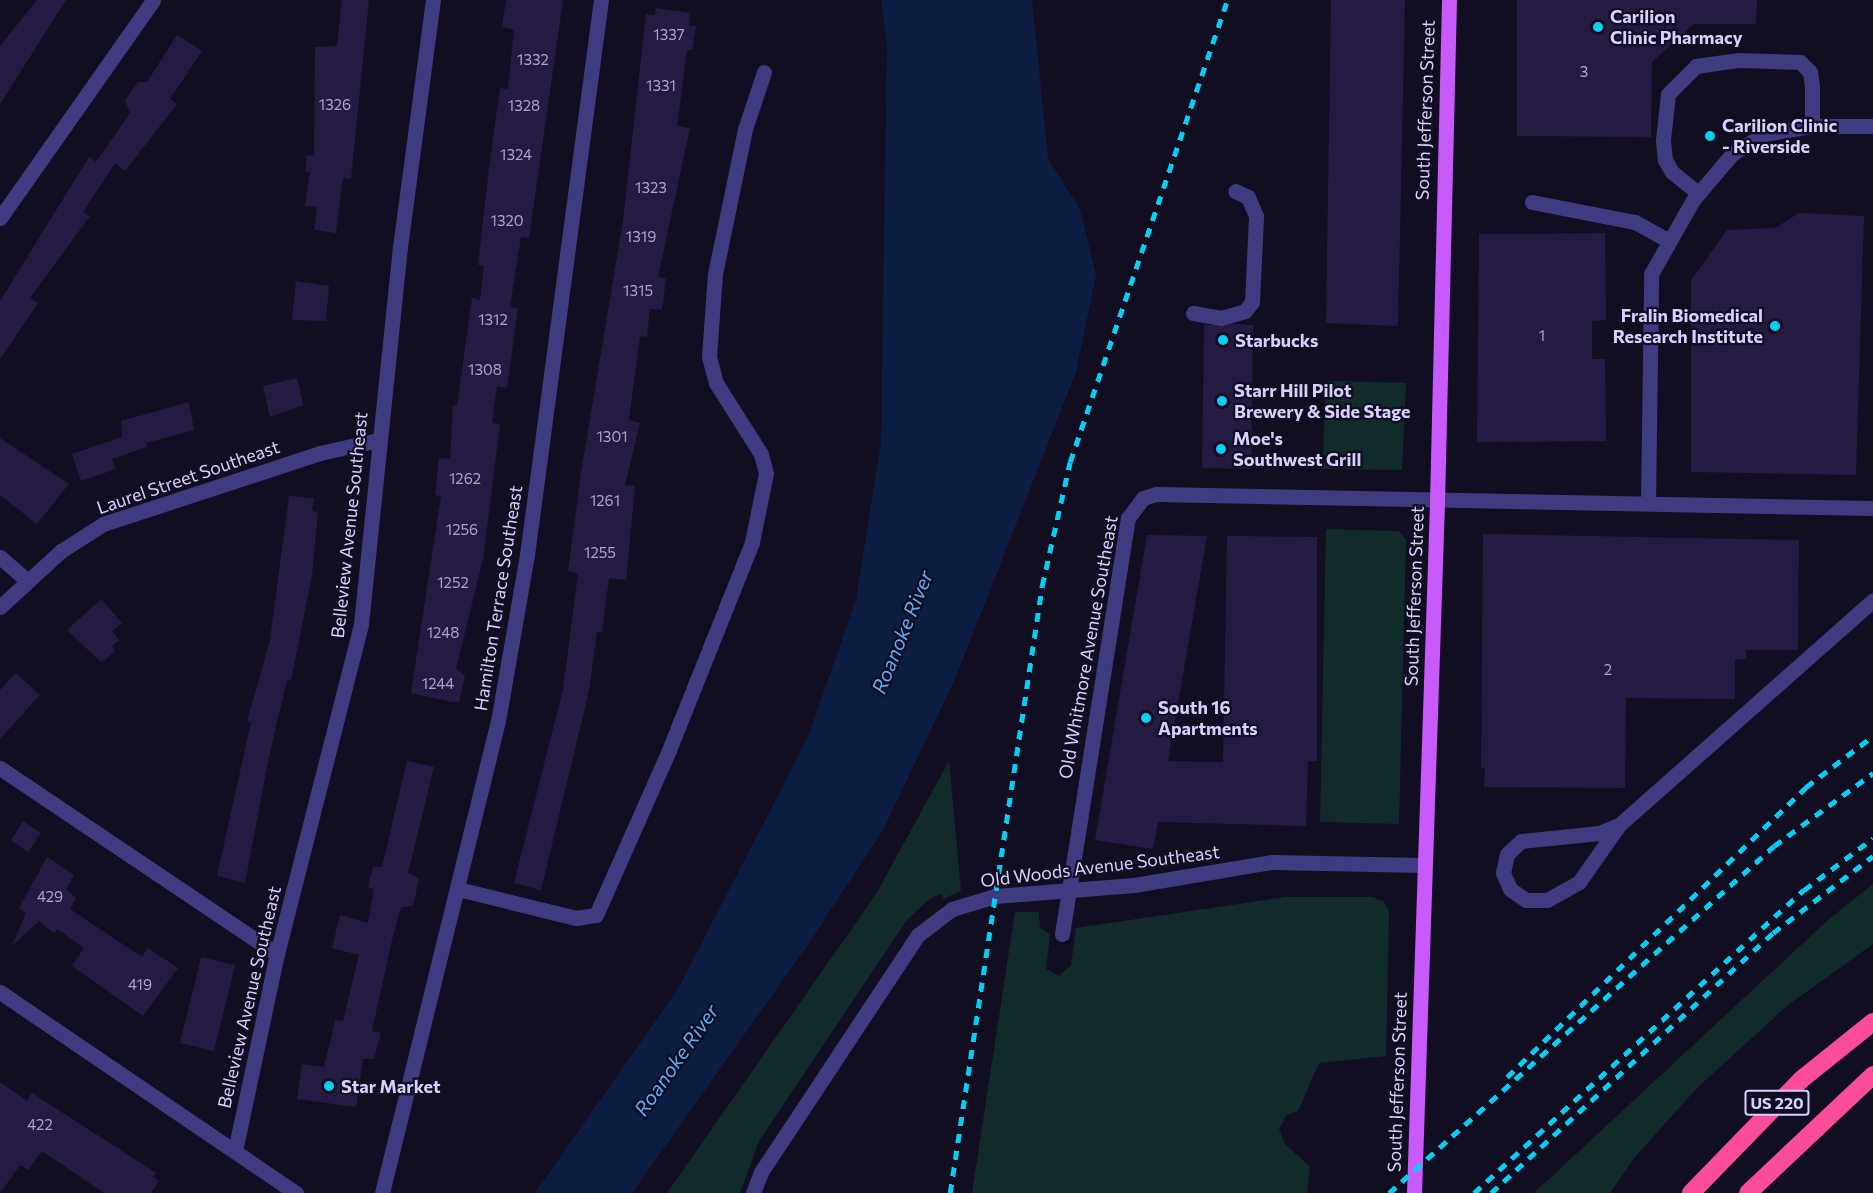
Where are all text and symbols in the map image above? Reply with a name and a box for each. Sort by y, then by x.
place label: Carilion Clinic Pharmacy [1610,6,1743,48]
street label: South Jefferson Street [1411,19,1439,201]
marker: Carilion Clinic Pharmacy [1591,20,1605,34]
house number: 1337 [653,26,685,44]
house number: 1332 [517,51,549,69]
house number: 3 [1580,63,1588,81]
house number: 1331 [646,77,676,95]
house number: 1326 [319,96,351,114]
house number: 1328 [508,97,540,115]
place label: Carilion Clinic - Riverside [1722,115,1837,158]
marker: Carilion Clinic - Riverside [1703,129,1717,143]
house number: 1324 [500,146,532,164]
house number: 1323 [635,179,667,197]
house number: 1320 [491,212,523,230]
house number: 1319 [626,228,656,246]
house number: 1315 [623,282,653,300]
place label: Fralin Biomedical Research Institute [1613,305,1763,348]
house number: 1312 [478,311,508,329]
marker: Fralin Biomedical Research Institute [1768,319,1782,333]
house number: 1 [1539,327,1545,345]
place label: Starbucks [1235,329,1319,351]
marker: Starbucks [1216,333,1230,347]
house number: 1308 [468,361,502,379]
place label: Starr Hill Pilot Brewery & Side Stage [1234,380,1410,422]
marker: Starr Hill Pilot Brewery & Side Stage [1215,394,1229,408]
street label: Belleview Avenue Southeast [326,411,372,639]
house number: 1301 [596,428,628,446]
place label: Moe's Southwest Grill [1233,428,1361,470]
street label: Laurel Street Southeast [94,436,282,518]
marker: Moe's Southwest Grill [1214,442,1228,456]
house number: 1262 [449,470,481,488]
street label: Hamilton Terrace Southeast [469,484,527,712]
house number: 1261 [590,492,620,510]
street label: South Jefferson Street [1400,505,1428,687]
street label: Old Whitmore Avenue Southeast [1054,514,1122,780]
house number: 1256 [446,521,478,539]
house number: 1255 [584,544,616,562]
water label: Roanoke River [866,567,938,697]
house number: 1252 [437,574,469,592]
house number: 1248 [427,624,459,642]
house number: 2 [1604,661,1612,679]
house number: 1244 [422,675,454,693]
place label: South 16 Apartments [1158,697,1258,740]
marker: South 16 Apartments [1139,711,1153,725]
street label: Old Woods Avenue Southeast [979,841,1221,891]
street label: Belleview Avenue Southeast [213,884,285,1110]
house number: 429 [37,888,63,906]
house number: 419 [128,976,152,994]
street label: South Jefferson Street [1383,991,1411,1173]
water label: Roanoke River [629,1000,723,1120]
place label: Star Market [341,1075,441,1097]
marker: Star Market [322,1079,336,1093]
road number: US 220 [1744,1090,1810,1116]
house number: 422 [27,1116,53,1134]

